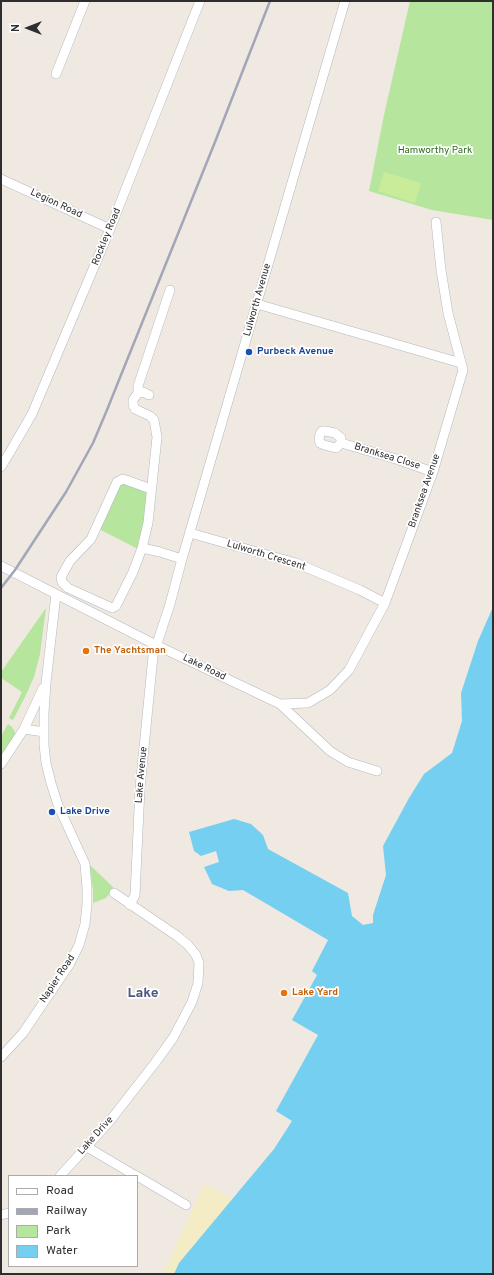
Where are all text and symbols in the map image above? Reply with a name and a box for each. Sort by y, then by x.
north arrow [8,8,48,48]
text: N [9,24,23,32]
park label: Hamworthy Park [398,145,472,157]
street label: Legion Road [28,187,84,221]
street label: Rockley Road [90,206,124,268]
street label: Lulworth Avenue [242,262,274,338]
place label: Purbeck Avenue [257,346,333,358]
marker: Purbeck Avenue [244,347,254,357]
street label: Branksea Close [353,441,421,473]
street label: Branksea Avenue [407,452,443,530]
street label: Lulworth Crescent [225,538,307,574]
place label: The Yachtsman [94,645,166,657]
marker: The Yachtsman [81,646,91,656]
street label: Lake Road [180,652,228,684]
street label: Lake Avenue [134,746,150,804]
place label: Lake Drive [60,806,110,818]
marker: Lake Drive [47,807,57,817]
street label: Napier Road [38,953,78,1005]
district label: Lake [127,986,159,1002]
place label: Lake Yard [292,987,338,999]
marker: Lake Yard [279,988,289,998]
street label: Lake Drive [76,1114,116,1158]
legend [8,1175,138,1267]
text: Road [46,1183,74,1199]
text: Railway [46,1203,87,1219]
text: Park [46,1223,71,1239]
text: Water [46,1243,78,1259]

